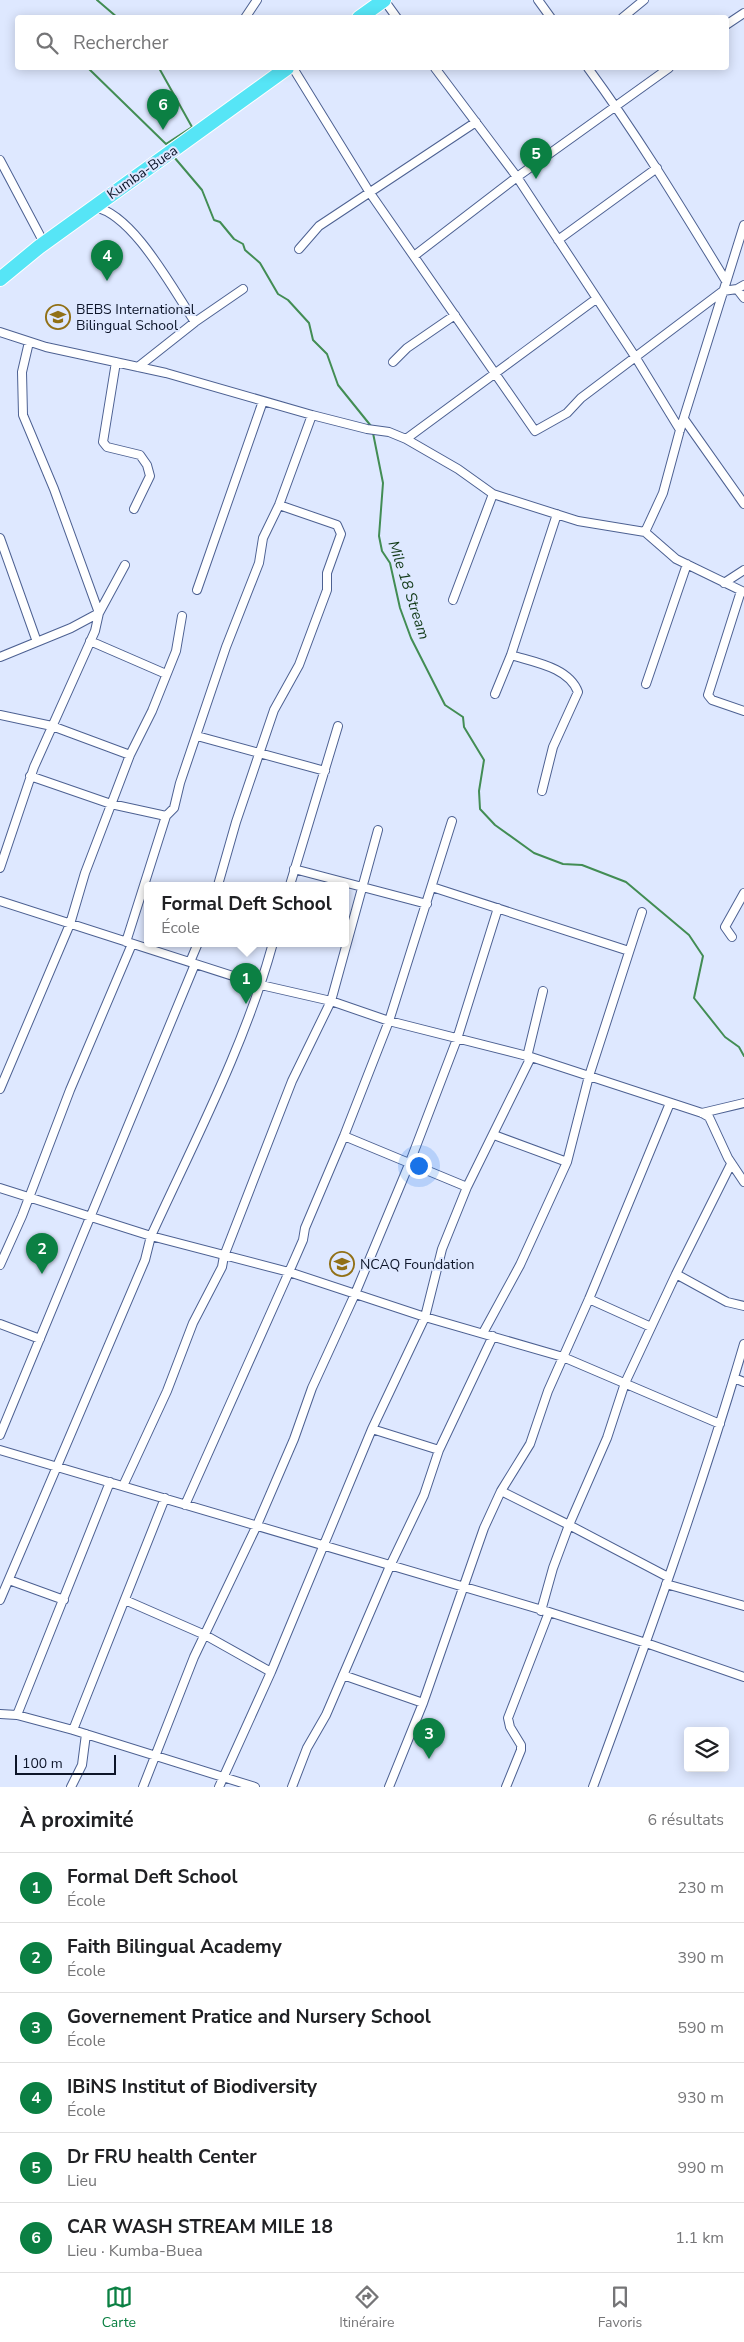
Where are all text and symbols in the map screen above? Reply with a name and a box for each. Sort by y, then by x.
search box [15,15,729,70]
icon: search [33,29,61,57]
text: Rechercher [73,30,168,56]
pin: 6 [147,89,179,130]
pin: 5 [520,138,552,179]
street label: Kumba-Buea [103,141,181,204]
pin: 4 [91,240,123,281]
place label: BEBS International Bilingual School [76,300,196,335]
school or university icon: BEBS International Bilingual School [45,304,71,330]
water label: Mile 18 Stream [384,538,434,642]
popup [144,882,349,947]
text: Formal Deft School [161,891,332,917]
text: École [161,917,200,939]
pin: 1 [230,963,262,1004]
your location [406,1153,432,1179]
pin: 2 [26,1233,58,1274]
school or university icon: NCAQ Foundation [329,1251,355,1277]
place label: NCAQ Foundation [360,1255,474,1274]
pin: 3 [413,1718,445,1759]
map controls [684,1727,729,1772]
button: layers [684,1727,729,1772]
scale bar [15,1752,116,1775]
text: 100 m [22,1754,63,1773]
text: À proximité [20,1806,134,1834]
text: 6 résultats [648,1809,724,1831]
text: Formal Deft School [67,1864,238,1890]
text: 1 [31,1877,41,1899]
text: 230 m [677,1877,724,1899]
text: École [67,1890,106,1912]
text: Faith Bilingual Academy [67,1934,282,1960]
text: 2 [31,1947,41,1969]
text: 390 m [677,1947,724,1969]
text: École [67,1960,106,1982]
text: Governement Pratice and Nursery School [67,2004,431,2030]
text: 3 [31,2017,41,2039]
text: 590 m [677,2017,724,2039]
text: École [67,2030,106,2052]
text: IBiNS Institut of Biodiversity [67,2074,317,2100]
text: 4 [31,2087,41,2109]
text: 930 m [677,2087,724,2109]
text: École [67,2100,106,2122]
text: Dr FRU health Center [67,2144,257,2170]
text: 5 [31,2157,41,2179]
text: 990 m [677,2157,724,2179]
text: Lieu [67,2170,97,2192]
text: CAR WASH STREAM MILE 18 [67,2214,333,2240]
text: 6 [31,2227,41,2249]
text: 1.1 km [675,2227,724,2249]
text: Lieu · Kumba-Buea [67,2240,203,2262]
tab: Carte [102,2283,136,2332]
tab: Itinéraire [339,2283,394,2332]
tab: Favoris [598,2283,642,2332]

